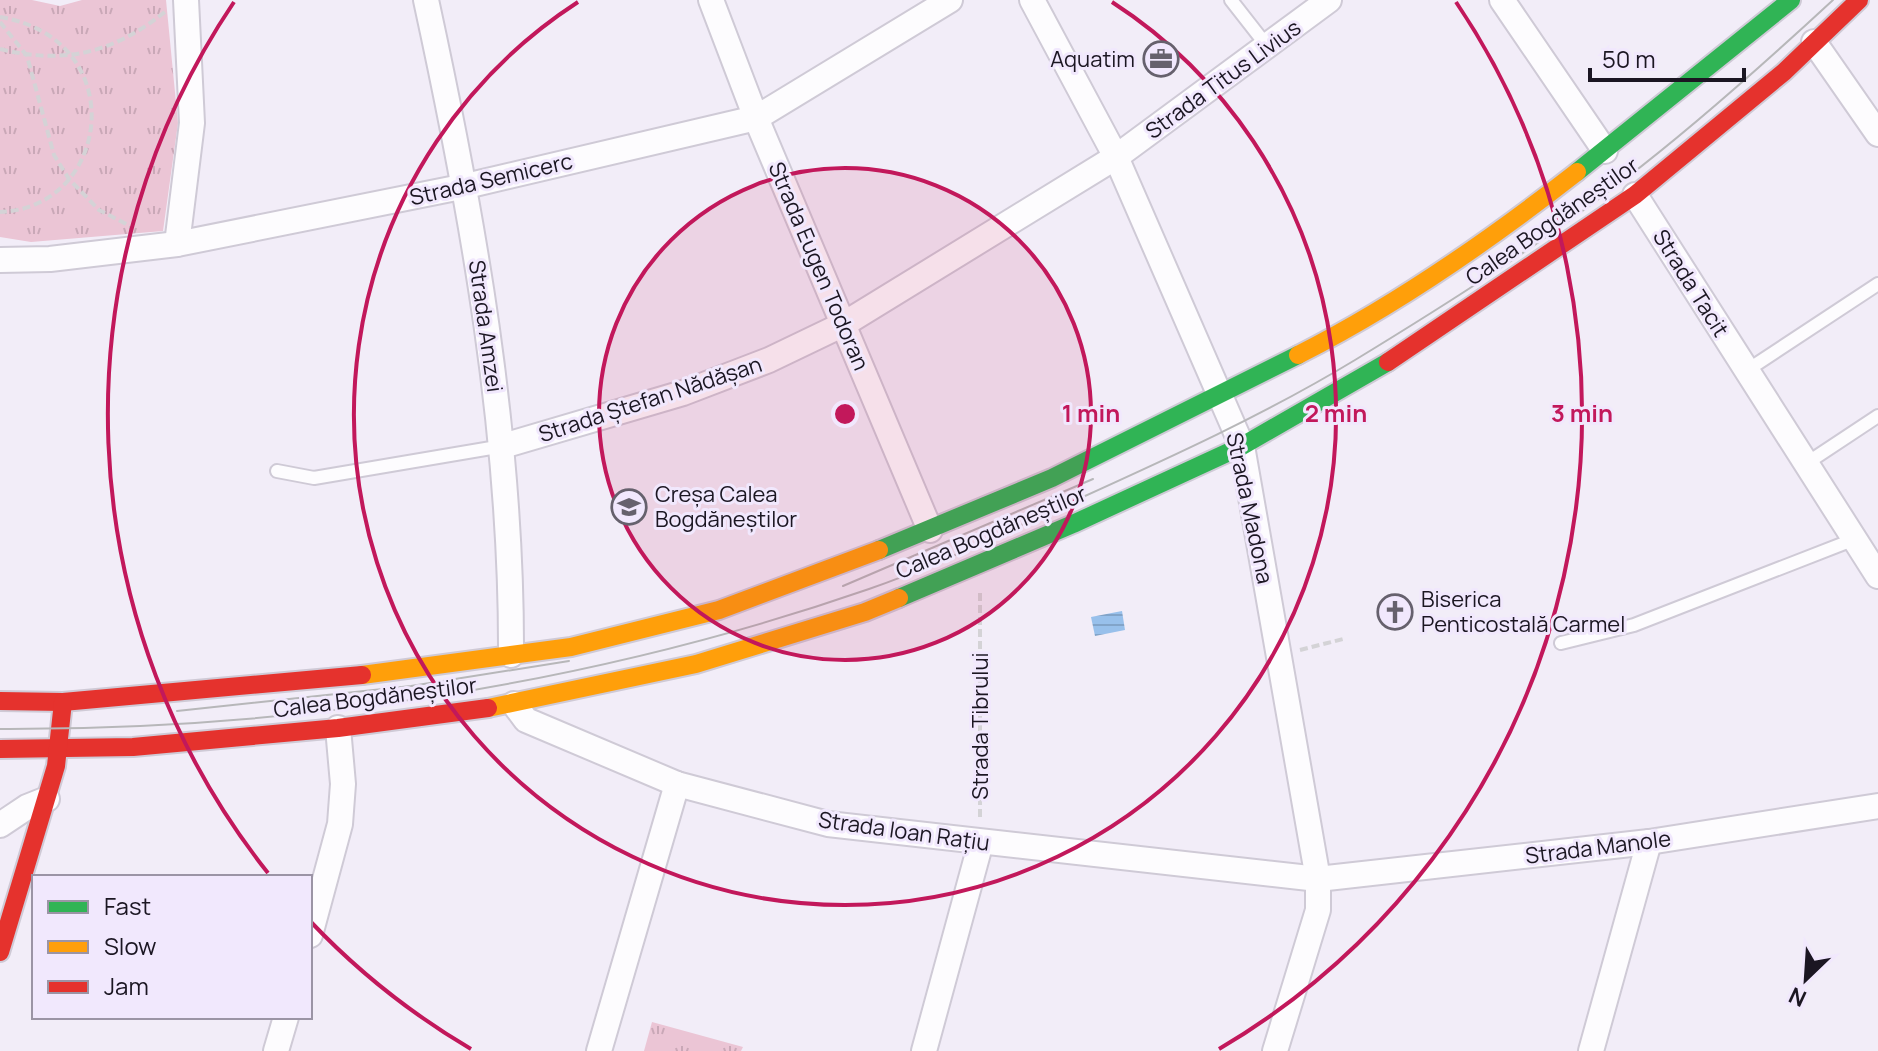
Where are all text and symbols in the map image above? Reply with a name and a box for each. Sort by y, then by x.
street label: Strada Titus Livius [1139,12,1307,146]
scale bar [1590,32,1744,82]
office icon: Aquatim [1142,40,1180,78]
text: 50 m [1602,42,1656,75]
place label: Aquatim [1050,44,1135,74]
street label: Strada Semicerc [407,146,575,212]
street label: Calea Bogdăneștilor [1460,150,1644,292]
street label: Strada Eugen Todoran [762,157,876,375]
street label: Strada Tacit [1646,224,1736,343]
street label: Strada Amzei [462,258,510,394]
street label: Strada Ștefan Nădășan [535,349,765,449]
text: 1 min [1062,396,1120,429]
text: 2 min [1305,396,1367,429]
text: 3 min [1551,396,1613,429]
centre of rings [831,400,859,428]
street label: Strada Madona [1219,430,1281,586]
street label: Calea Bogdăneștilor [891,478,1091,586]
place label: Creșa Calea Bogdăneștilor [655,479,797,534]
school or university icon: Creșa Calea Bogdăneștilor [610,488,648,526]
place label: Biserica Penticostală Carmel [1421,584,1625,639]
church icon: Biserica Penticostală Carmel [1376,593,1414,631]
street label: Strada Tibrului [965,652,995,800]
street label: Calea Bogdăneștilor [272,670,478,724]
street label: Strada Ioan Rațiu [816,804,992,858]
street label: Strada Manole [1523,823,1673,871]
legend [32,875,312,1019]
text: Fast [104,889,151,922]
text: Slow [104,929,157,962]
north arrow [1766,939,1846,1019]
text: Jam [104,969,149,1002]
text: N [1784,980,1811,1014]

